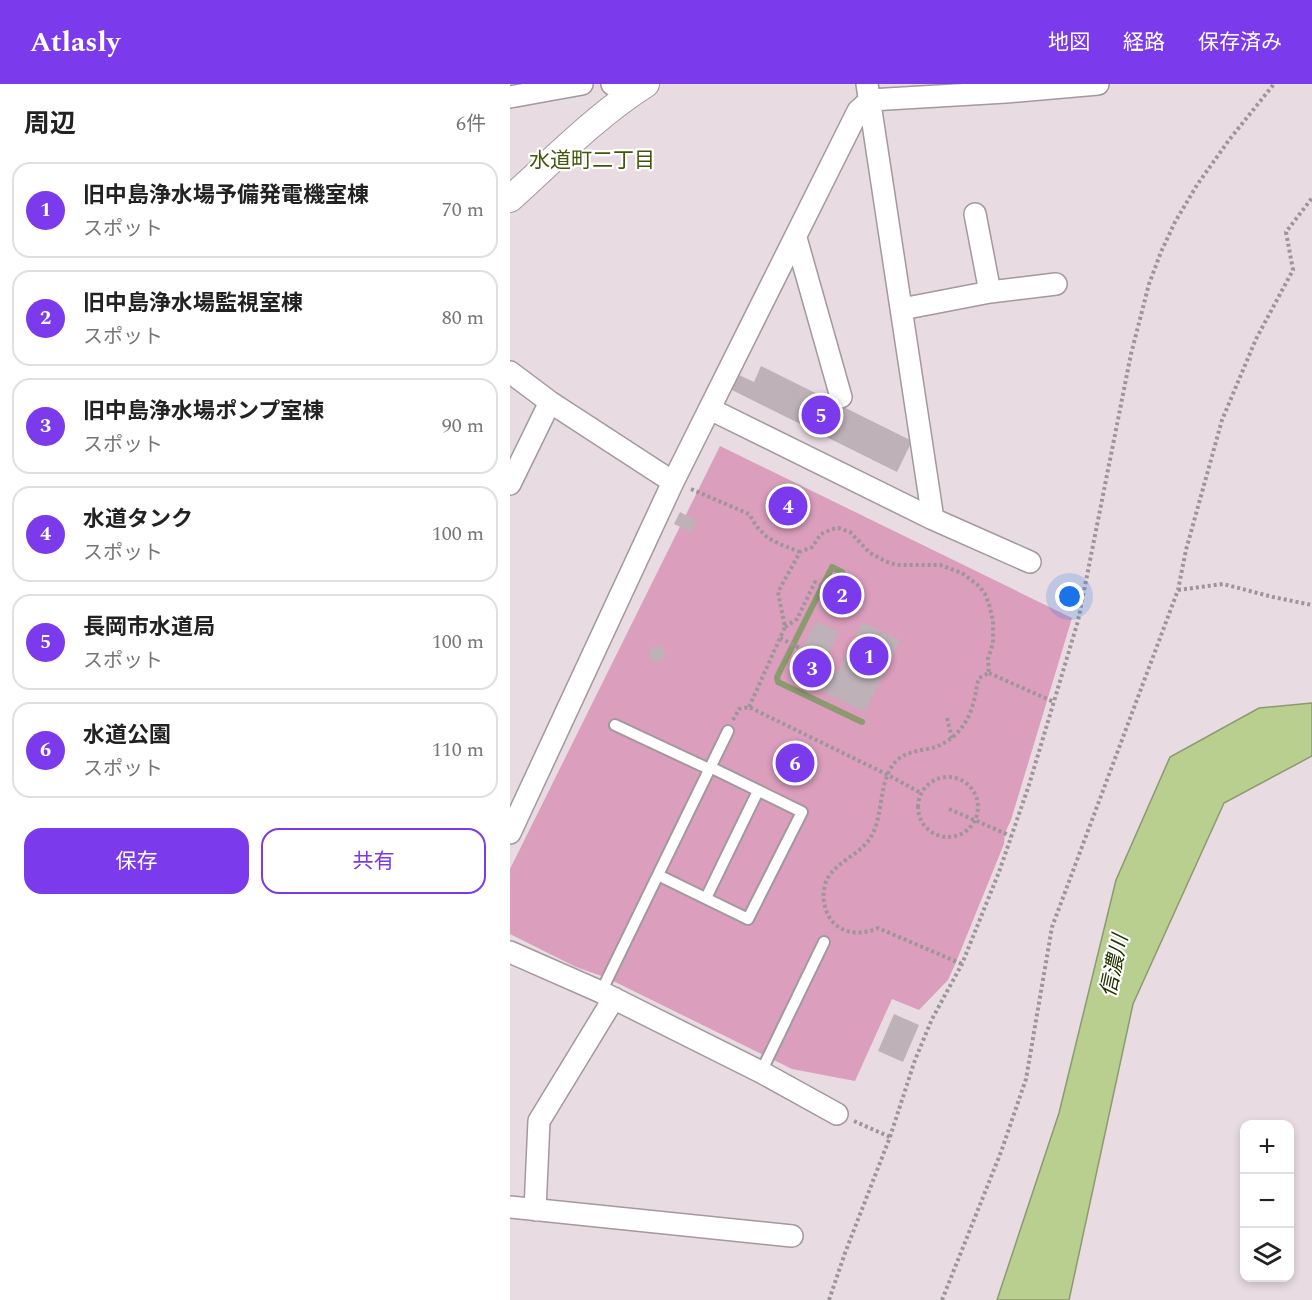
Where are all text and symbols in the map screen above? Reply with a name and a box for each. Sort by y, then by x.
text: Atlasly [30,21,120,64]
text: 地図 [1048,27,1090,59]
text: 経路 [1123,27,1165,59]
text: 保存済み [1198,27,1282,59]
text: 周辺 [24,104,76,144]
text: 6件 [456,109,486,139]
district label: 水道町二丁目 [529,145,655,177]
text: 旧中島浄水場予備発電機室棟 [83,179,369,212]
text: 1 [40,195,51,225]
text: 70 m [442,195,484,225]
text: スポット [83,214,163,244]
text: 旧中島浄水場監視室棟 [83,287,303,320]
text: 2 [40,303,51,333]
text: 80 m [442,303,484,333]
text: スポット [83,322,163,352]
pin: 5 [802,392,840,438]
text: 旧中島浄水場ポンプ室棟 [83,395,324,428]
text: 3 [40,411,51,441]
text: 90 m [442,411,484,441]
text: スポット [83,430,163,460]
pin: 4 [768,484,808,528]
text: 水道タンク [83,503,193,536]
text: 4 [40,519,51,549]
text: 100 m [432,519,484,549]
text: スポット [83,538,163,568]
pin: 2 [822,572,862,618]
your location [1055,582,1084,611]
text: 長岡市水道局 [83,611,215,644]
text: 5 [40,627,51,657]
text: 100 m [432,627,484,657]
pin: 1 [850,634,888,678]
text: スポット [83,646,163,676]
pin: 3 [792,646,832,690]
text: 水道公園 [83,719,171,752]
text: 6 [40,735,51,765]
text: 110 m [432,735,484,765]
pin: 6 [776,740,814,786]
text: スポット [83,754,163,784]
button: 保存 [24,828,249,894]
button: 共有 [261,828,486,894]
water label: 信濃川 [1093,930,1138,1000]
map controls [1240,1120,1294,1282]
button: + [1240,1120,1294,1174]
button: − [1240,1174,1294,1228]
button: layers [1240,1228,1294,1282]

